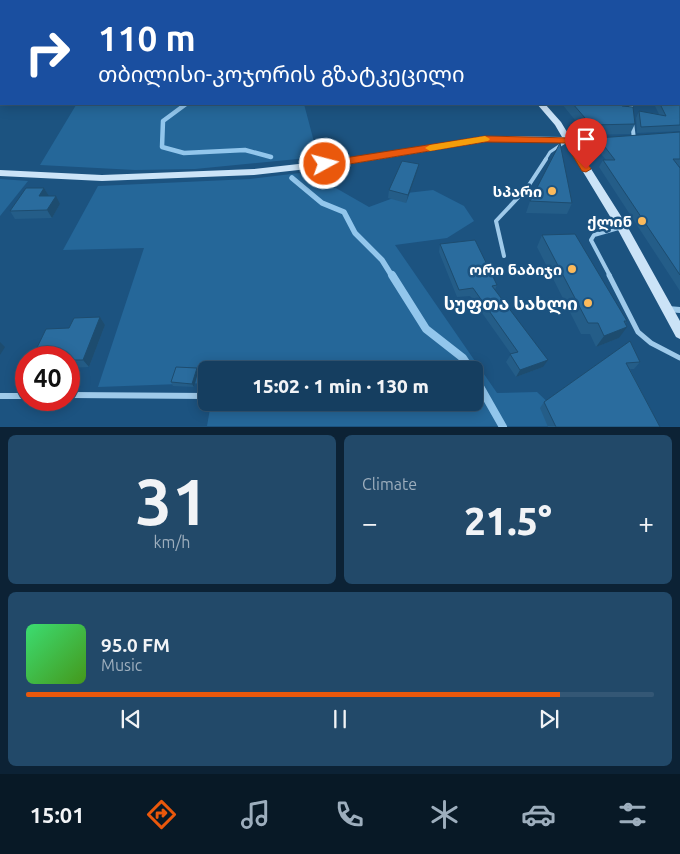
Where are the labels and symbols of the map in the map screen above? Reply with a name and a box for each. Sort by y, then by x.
pin [565,118,607,169]
position arrow [298,137,350,189]
place label: სპარი [493,183,542,200]
marker: სპარი [546,185,558,197]
place label: ქლინ [587,213,632,231]
marker: ქლინ [636,215,648,227]
place label: ორი ნაბიჯი [469,261,562,279]
marker: ორი ნაბიჯი [566,263,578,275]
place label: სუფთა სახლი [444,293,578,315]
marker: სუფთა სახლი [582,297,594,309]
speed limit sign: 40 [15,346,80,411]

